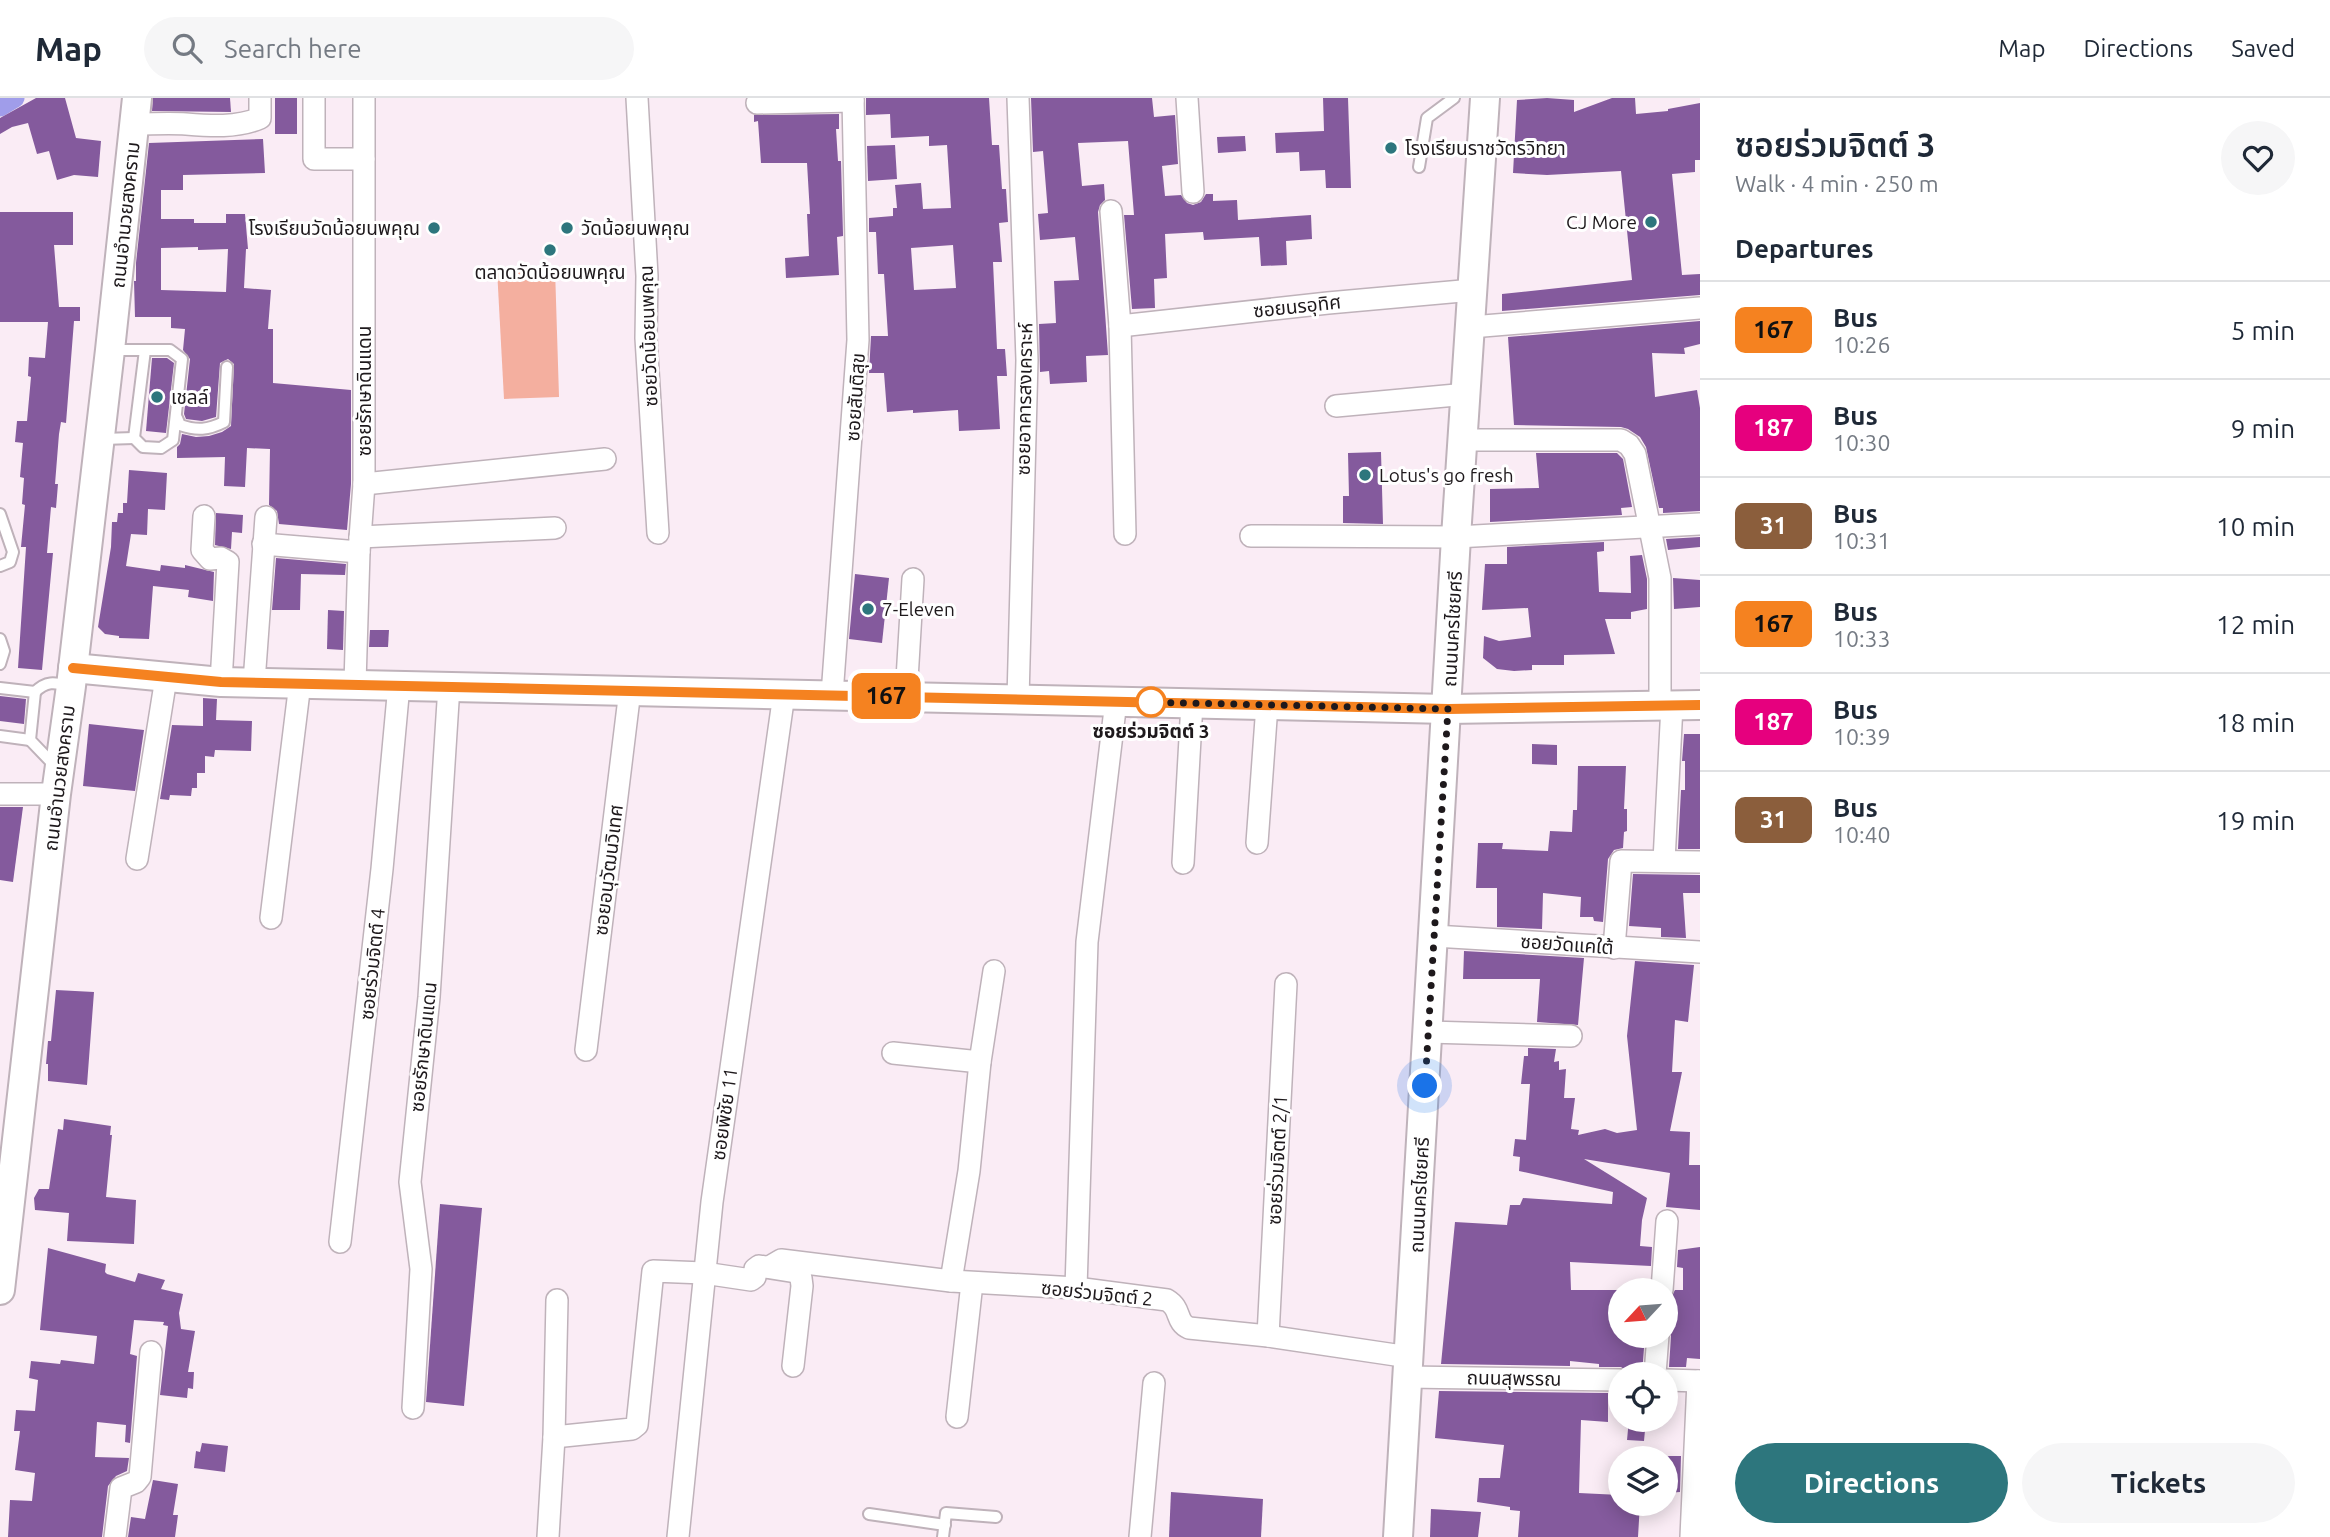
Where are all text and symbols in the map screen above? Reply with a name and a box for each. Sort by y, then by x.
search box [144,17,634,80]
icon: search [168,29,206,67]
text: Map [35,30,102,67]
text: Search here [224,34,362,63]
text: Map [1998,35,2045,62]
text: Directions [2083,35,2193,62]
text: Saved [2231,35,2295,62]
button: heart [2221,121,2295,195]
text: ซอยร่วมจิตต์ 3 [1735,126,1935,163]
place label: โรงเรียนราชวัตรวิทยา [1405,137,1566,159]
marker: โรงเรียนราชวัตรวิทยา [1383,140,1399,156]
street label: ถนนอำนวยสงคราม [106,141,144,289]
text: Walk · 4 min · 250 m [1735,171,1939,196]
place label: CJ More [1566,211,1637,233]
marker: CJ More [1643,214,1659,230]
place label: โรงเรียนวัดน้อยนพคุณ [249,217,420,240]
place label: วัดน้อยนพคุณ [581,217,690,240]
marker: โรงเรียนวัดน้อยนพคุณ [426,220,442,236]
marker: วัดน้อยนพคุณ [559,220,575,236]
text: Departures [1735,234,1873,263]
marker: ตลาดวัดน้อยนพคุณ [542,242,558,258]
place label: ตลาดวัดน้อยนพคุณ [474,261,626,284]
street label: ซอยวัดน้อยนพคุณ [635,265,662,407]
street label: ซอยนรอุทิศ [1252,290,1342,323]
text: Bus [1833,303,1878,332]
text: 167 [1753,316,1794,343]
text: 5 min [2231,316,2295,345]
street label: ซอยอาคารสงเคราะห์ [1012,322,1036,476]
street label: ซอยรักษาดินแดน [353,326,375,456]
text: 10:26 [1833,332,1891,357]
street label: ซอยสันติสุข [841,352,870,442]
place label: เชลล์ [171,386,209,408]
marker: เชลล์ [149,389,165,405]
text: Bus [1833,401,1878,430]
text: 187 [1753,414,1794,441]
text: 9 min [2231,414,2295,443]
text: 10:30 [1833,430,1891,455]
place label: Lotus's go fresh [1379,464,1514,486]
marker: Lotus's go fresh [1357,467,1373,483]
text: Bus [1833,499,1878,528]
text: 31 [1760,512,1787,539]
text: 10 min [2216,512,2295,541]
text: 10:31 [1833,528,1891,553]
street label: ถนนนครไชยศรี [1438,571,1466,687]
text: Bus [1833,597,1878,626]
place label: 7-Eleven [882,598,955,620]
marker: 7-Eleven [860,601,876,617]
text: 167 [1753,610,1794,637]
text: 12 min [2216,610,2295,639]
text: 10:33 [1833,626,1891,651]
line badge: 167 [846,673,926,719]
text: 167 [866,682,906,709]
marker: ซอยร่วมจิตต์ 3 [1136,687,1166,717]
text: Bus [1833,695,1878,724]
street label: ถนนอำนวยสงคราม [39,704,79,852]
text: 187 [1753,708,1794,735]
text: 18 min [2216,708,2295,737]
place label: ซอยร่วมจิตต์ 3 [1092,720,1210,742]
text: 10:39 [1833,724,1891,749]
text: Bus [1833,793,1878,822]
street label: ซอยอนุวัฒนวิเทศ [589,803,628,937]
text: 31 [1760,806,1787,833]
text: 19 min [2216,806,2295,835]
text: 10:40 [1833,822,1891,847]
street label: ซอยร่วมจิตต์ 4 [355,907,389,1021]
street label: ซอยวัดแคใต้ [1520,930,1614,958]
street label: ซอยรักษาดินแดน [405,981,441,1113]
street label: ซอยพิชัย 11 [707,1066,741,1162]
your location [1407,1068,1442,1103]
street label: ซอยร่วมจิตต์ 2/1 [1263,1094,1291,1226]
street label: ถนนนครไชยศรี [1405,1137,1433,1253]
street label: ซอยร่วมจิตต์ 2 [1040,1276,1154,1310]
north arrow [1608,1278,1678,1348]
map controls [1608,1278,1678,1516]
button: locate [1608,1362,1678,1432]
street label: ถนนสุพรรณ [1466,1366,1561,1391]
button: Directions [1735,1443,2008,1523]
button: Tickets [2022,1443,2295,1523]
button: layers [1608,1446,1678,1516]

